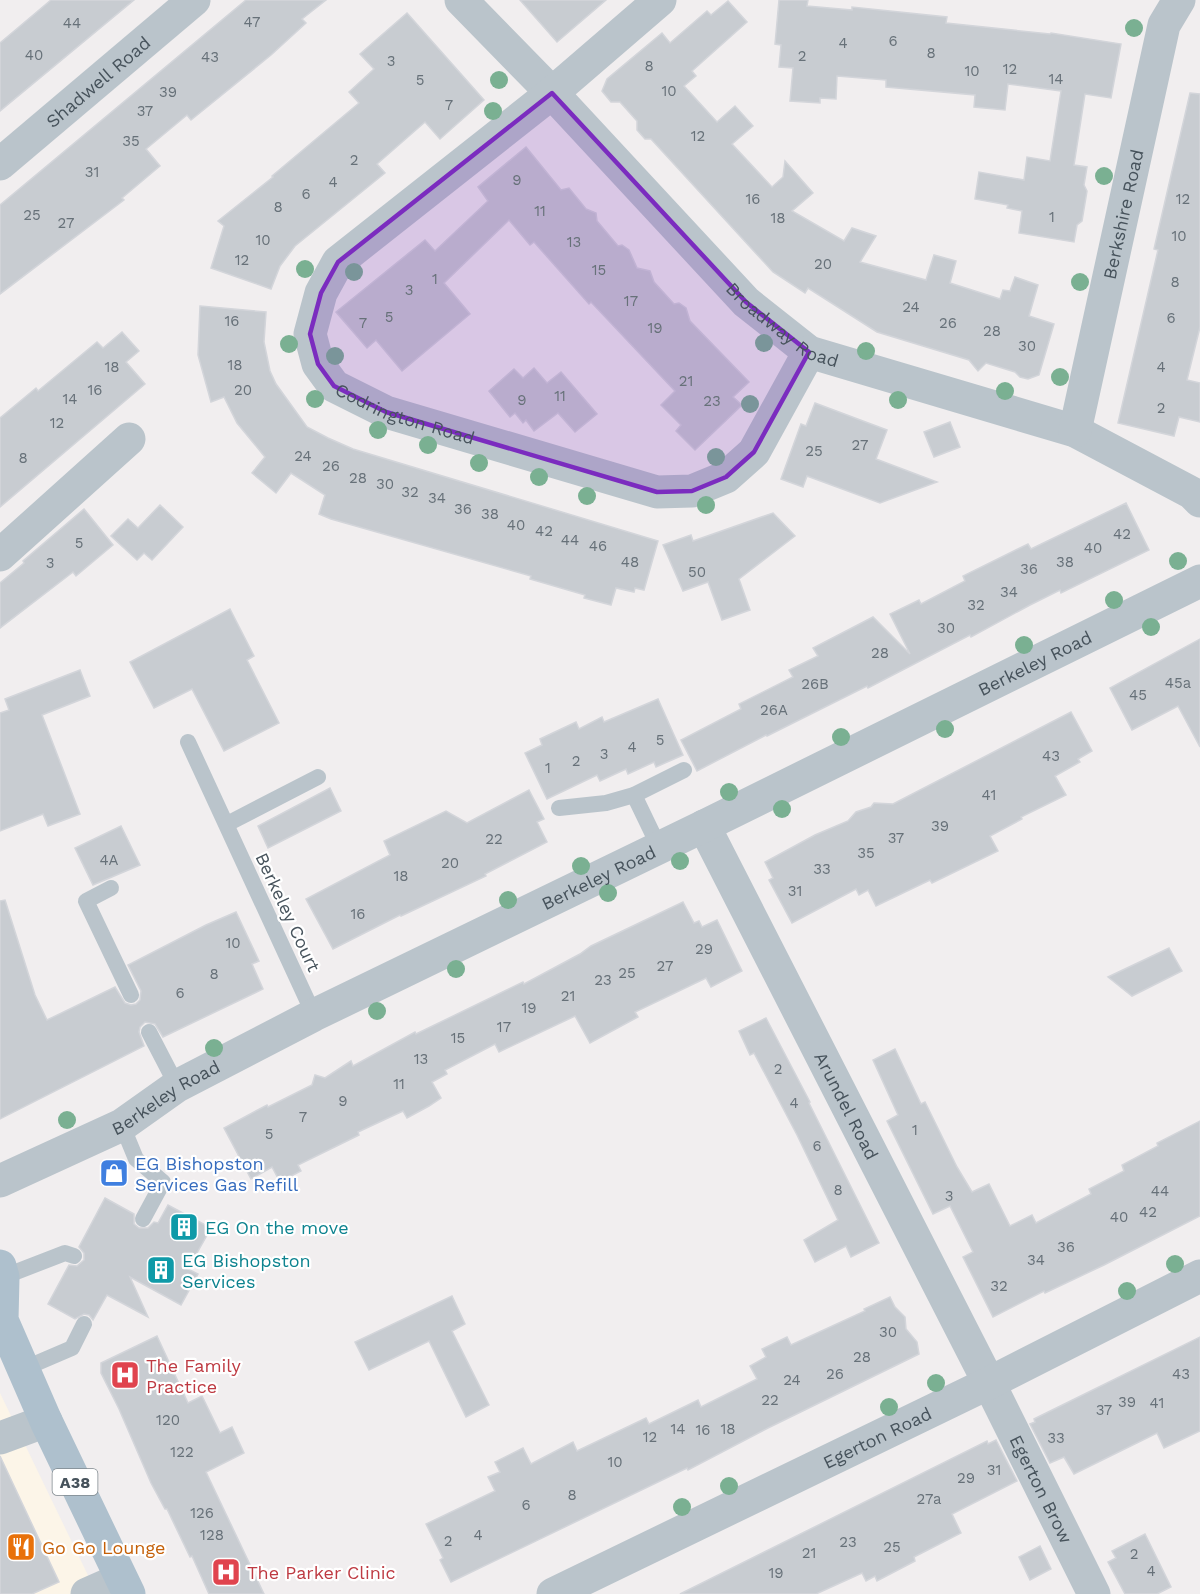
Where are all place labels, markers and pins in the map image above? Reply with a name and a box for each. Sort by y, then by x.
place label: EG Bishopston Services Gas Refill [135,1153,299,1195]
shop icon: EG Bishopston Services Gas Refill [98,1157,130,1189]
building icon: EG On the move [168,1211,200,1243]
place label: EG On the move [205,1217,349,1238]
place label: EG Bishopston Services [182,1250,311,1292]
building icon: EG Bishopston Services [145,1254,177,1286]
place label: The Family Practice [146,1355,241,1397]
hospital icon: The Family Practice [109,1359,141,1391]
restaurant icon: Go Go Lounge [5,1531,37,1563]
place label: Go Go Lounge [42,1537,165,1558]
hospital icon: The Parker Clinic [210,1556,242,1588]
place label: The Parker Clinic [247,1562,396,1583]

